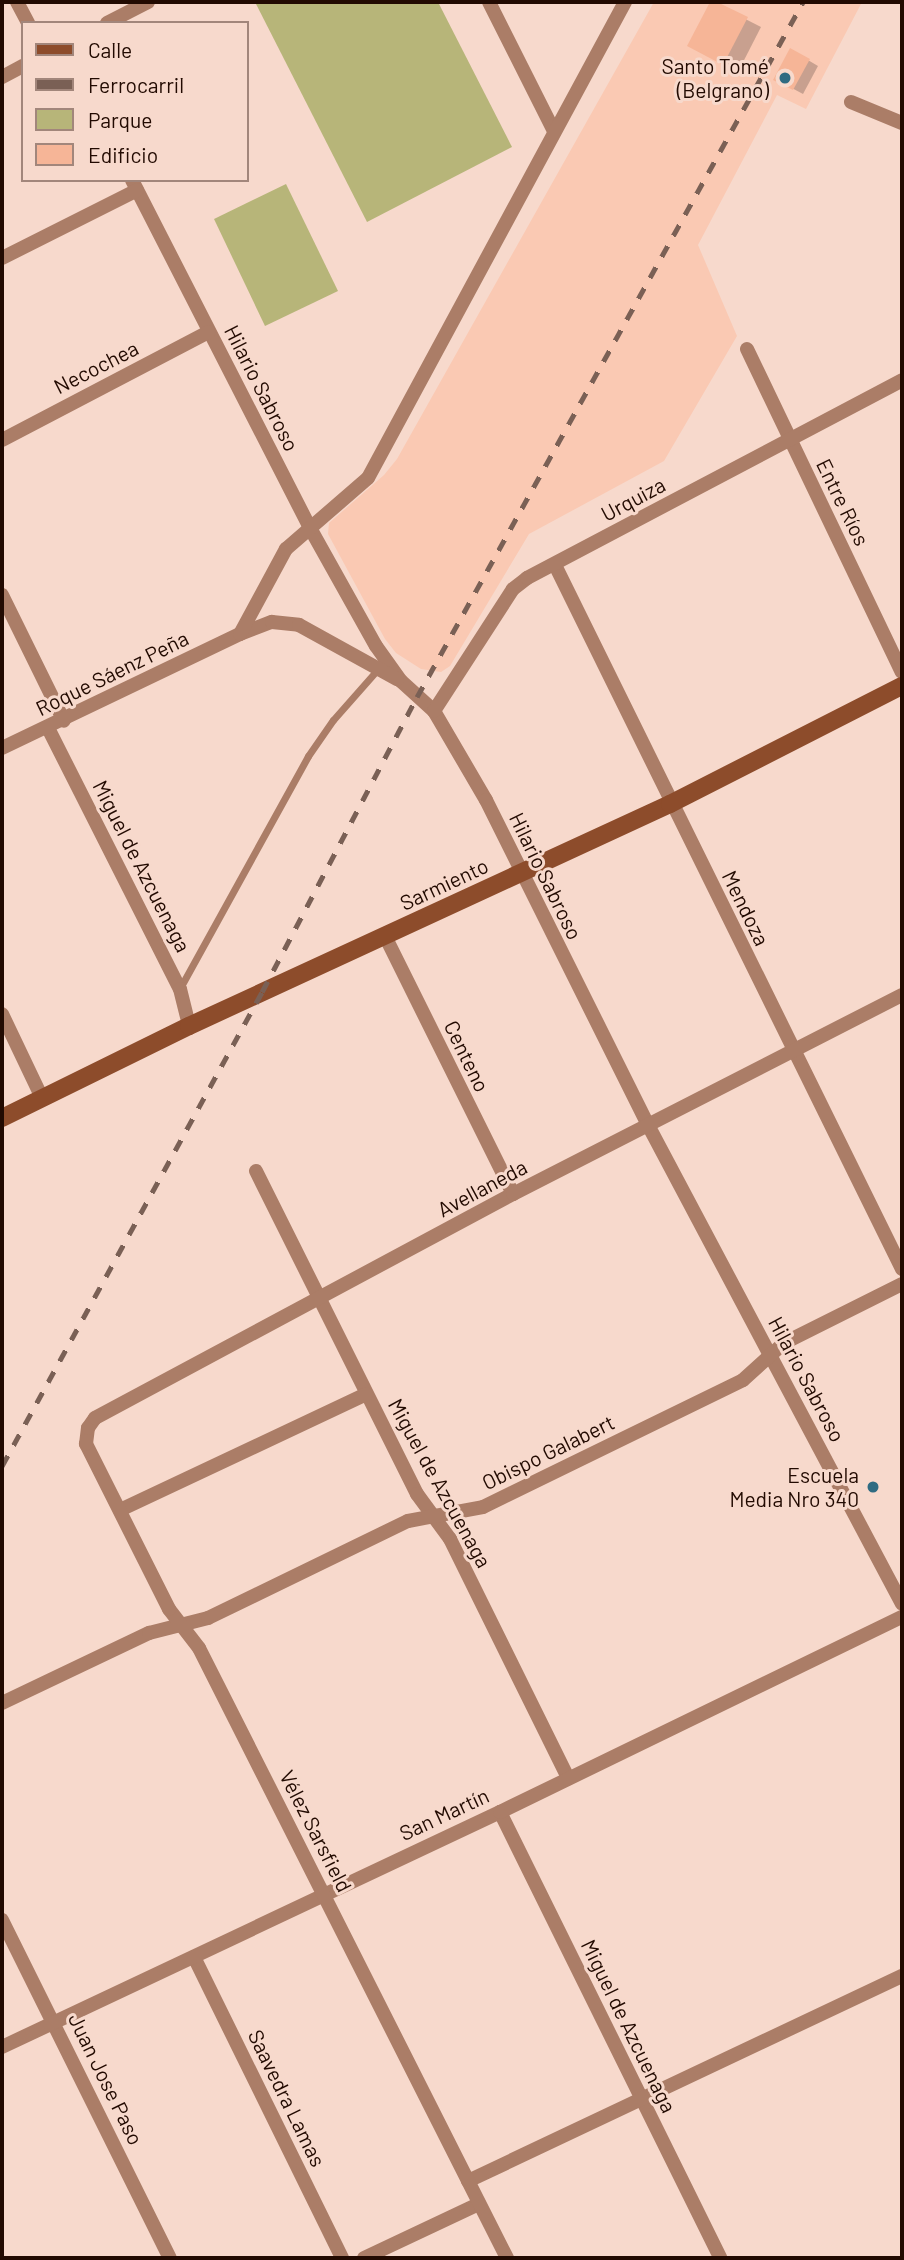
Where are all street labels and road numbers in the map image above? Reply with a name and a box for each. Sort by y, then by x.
street label: Hilario Sabroso [219,321,305,455]
street label: Necochea [49,335,143,399]
street label: Entre Ríos [811,454,875,550]
street label: Urquiza [596,472,670,526]
street label: Roque Sáenz Peña [32,625,192,721]
street label: Miguel de Azcuenaga [88,776,196,956]
street label: Hilario Sabroso [504,808,588,944]
street label: Sarmiento [396,853,492,915]
street label: Mendoza [717,866,775,950]
street label: Centeno [439,1016,495,1096]
street label: Avellaneda [433,1154,531,1222]
street label: Hilario Sabroso [763,1312,851,1446]
street label: Miguel de Azcuenaga [383,1394,497,1572]
street label: Obispo Galabert [478,1409,618,1495]
street label: Vélez Sarsfield [275,1766,357,1896]
street label: San Martín [395,1782,493,1846]
street label: Miguel de Azcuenaga [576,1935,682,2117]
street label: Juan Jose Paso [63,2009,149,2149]
street label: Saavedra Lamas [243,2025,331,2171]

